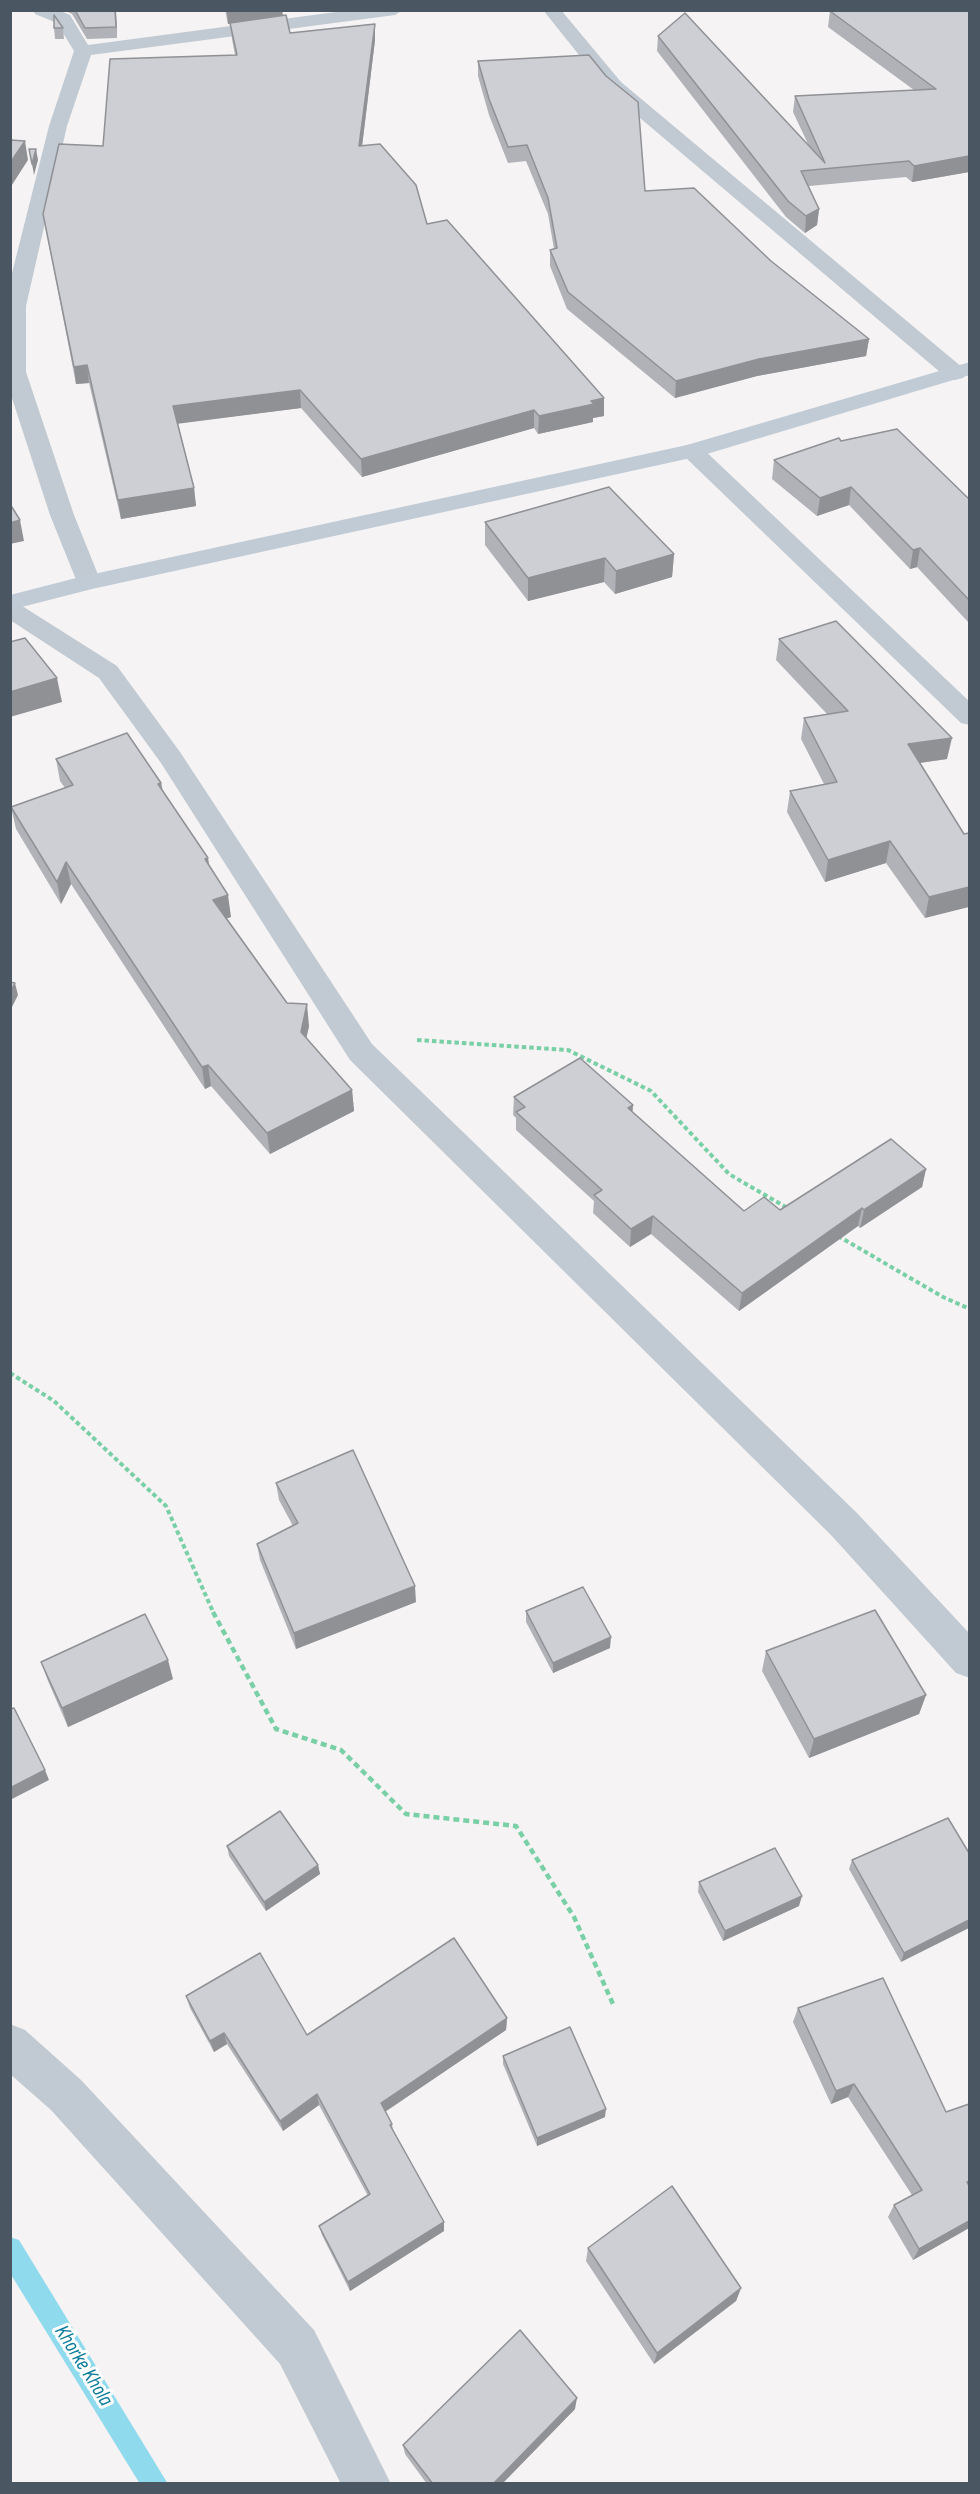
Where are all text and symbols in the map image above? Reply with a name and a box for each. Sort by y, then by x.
water label: Khorke Khola [48,2321,118,2411]

